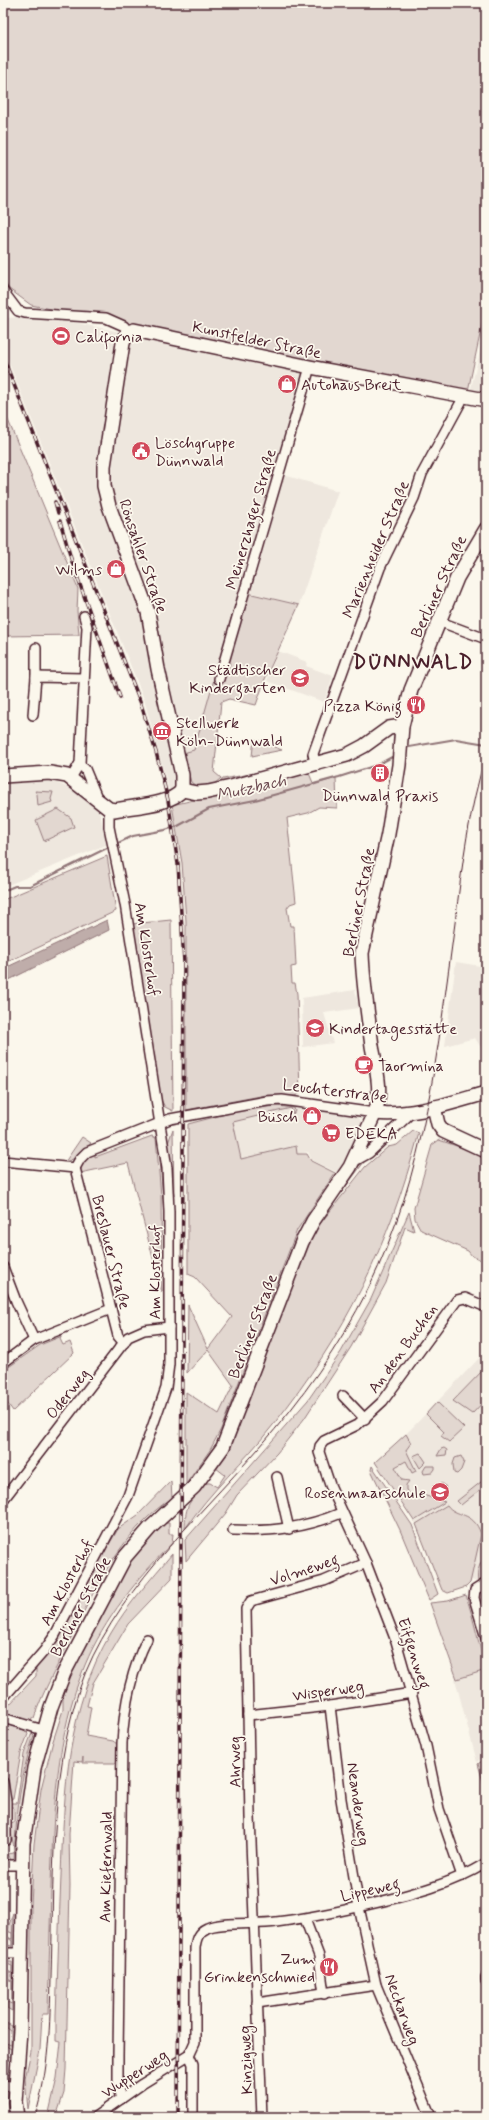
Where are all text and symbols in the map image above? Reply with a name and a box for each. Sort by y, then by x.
street label: Kunstfelder Straße [190,317,323,364]
sports icon: California [50,325,72,347]
place label: California [75,327,143,350]
shop icon: Autohaus Breit [276,373,298,395]
place label: Autohaus Breit [301,375,402,396]
place label: Löschgruppe Dünnwald [155,433,235,472]
public building icon: Löschgruppe Dünnwald [130,440,152,462]
street label: Meinerzhager Straße [221,446,283,593]
street label: Marienheider Straße [338,477,415,622]
street label: Rönsahler Straße [113,497,172,616]
street label: Berliner Straße [406,532,472,641]
shop icon: Wilms [105,558,127,580]
place label: Wilms [56,560,102,581]
district label: DÜNNWALD [353,649,473,676]
place label: Städtischer Kindergarten [189,660,286,700]
school or university icon: Städtischer Kindergarten [289,667,311,689]
restaurant icon: Pizza König [405,694,427,716]
place label: Pizza König [323,696,402,718]
place label: Stellwerk Köln-Dünnwald [176,713,283,752]
museum icon: Stellwerk Köln-Dünnwald [151,720,173,742]
building icon: Dünnwald Praxis [369,762,391,784]
water label: Mutzbach [214,769,289,807]
place label: Dünnwald Praxis [322,786,438,807]
street label: Berliner Straße [339,846,380,959]
street label: Am Klosterhof [129,901,164,998]
school or university icon: Kindertagesstätte [304,1017,326,1039]
place label: Kindertagesstätte [329,1019,457,1041]
cafe icon: Taormina [353,1054,375,1076]
place label: Taormina [378,1056,444,1077]
street label: Leuchterstraße [281,1075,388,1108]
shop icon: Büsch [301,1105,323,1127]
place label: Büsch [258,1107,298,1128]
supermarket icon: EDEKA [320,1122,342,1144]
place label: EDEKA [345,1124,398,1145]
street label: Breslauer Straße [86,1193,135,1312]
street label: Am Klosterhof [145,1224,166,1319]
street label: Berliner Straße [224,1271,283,1382]
street label: An den Buchen [364,1300,443,1398]
street label: Oderweg [42,1364,95,1424]
school or university icon: Rosenmaarschule [429,1481,451,1503]
place label: Rosenmaarschule [305,1483,426,1504]
street label: Am Klosterhof [36,1536,99,1630]
street label: Volmeweg [267,1549,342,1592]
street label: Berliner Straße [46,1553,117,1661]
street label: Eifgenweg [391,1615,435,1692]
street label: Wisperweg [291,1676,365,1708]
street label: Ahrweg [225,1736,246,1788]
street label: Neanderweg [340,1761,374,1847]
street label: Am Kiefernwald [95,1811,118,1923]
street label: Lippeweg [339,1873,402,1908]
place label: Zum Grinkenschmied [204,1949,315,1988]
restaurant icon: Zum Grinkenschmied [318,1956,340,1978]
street label: Neckarweg [378,1971,424,2048]
street label: Kinzigweg [235,2025,259,2095]
street label: Wupperweg [98,2045,173,2104]

